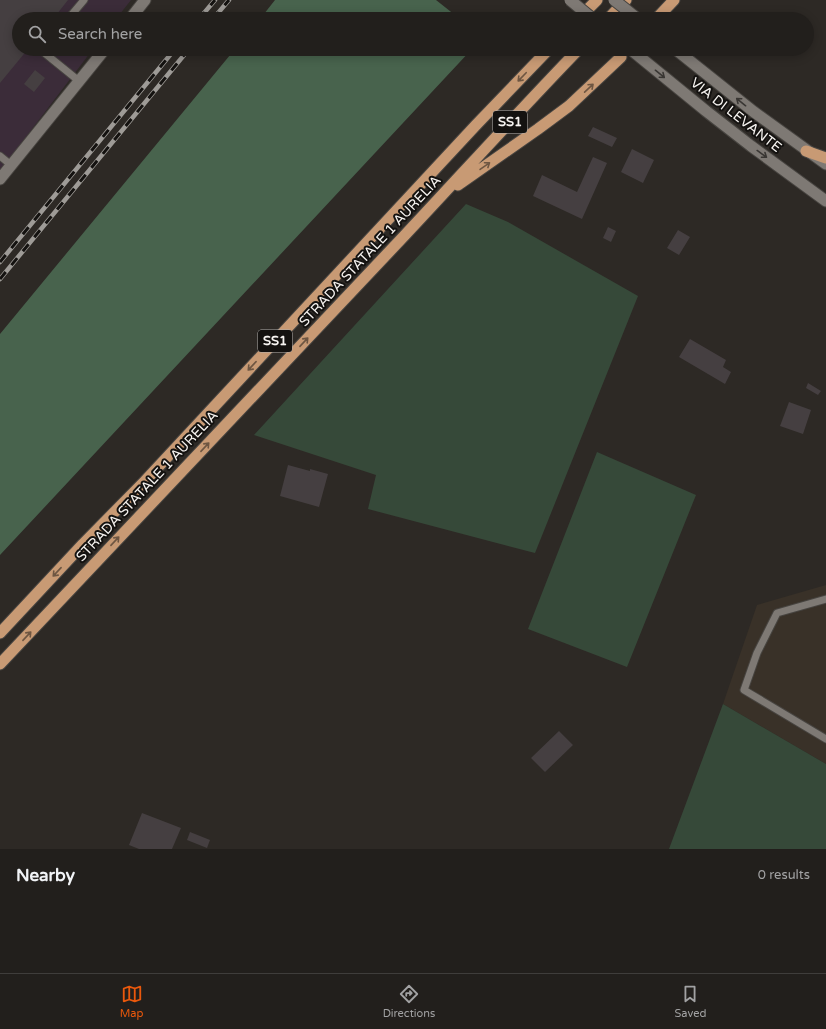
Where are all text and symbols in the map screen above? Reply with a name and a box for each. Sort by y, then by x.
search box [12,12,814,56]
icon: search [26,23,48,45]
text: Search here [58,25,142,43]
one-way arrow [655,69,666,78]
one-way arrow [518,72,527,82]
street label: VIA DI LEVANTE [687,74,785,156]
one-way arrow [583,84,593,93]
one-way arrow [736,98,747,107]
road number: SS1 [493,111,527,133]
one-way arrow [757,150,768,158]
one-way arrow [479,162,490,170]
street label: STRADA STATALE 1 AURELIA [296,172,444,330]
road number: SS1 [258,330,292,352]
one-way arrow [299,337,309,347]
one-way arrow [247,361,257,371]
street label: STRADA STATALE 1 AURELIA [73,407,221,565]
one-way arrow [200,442,210,452]
one-way arrow [111,536,120,546]
one-way arrow [52,567,61,578]
one-way arrow [22,631,31,641]
text: Nearby [16,865,75,886]
text: 0 results [758,867,810,883]
tab: Map [120,983,143,1020]
tab: Directions [383,983,435,1020]
tab: Saved [675,983,706,1020]

